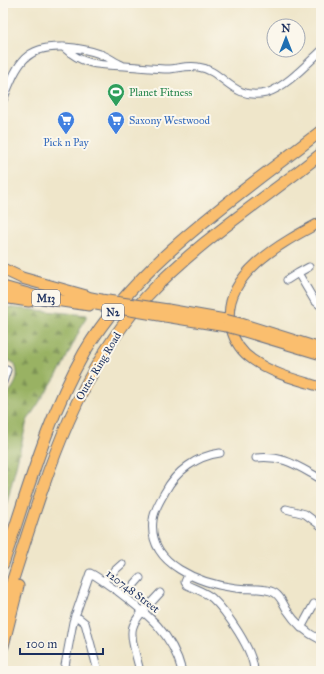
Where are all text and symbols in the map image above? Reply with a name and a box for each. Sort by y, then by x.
north arrow [266,18,306,58]
text: N [281,22,291,35]
sports icon: Planet Fitness [106,82,126,107]
place label: Planet Fitness [129,86,192,99]
supermarket icon: Pick n Pay [56,110,76,135]
supermarket icon: Saxony Westwood [106,110,126,135]
place label: Saxony Westwood [129,114,211,127]
place label: Pick n Pay [43,136,90,149]
road number: M13 [32,290,60,306]
road number: N2 [102,304,124,320]
street label: Outer Ring Road [73,330,124,403]
street label: 120748 Street [103,567,162,616]
scale bar [20,630,103,656]
text: 100 m [26,637,57,651]

